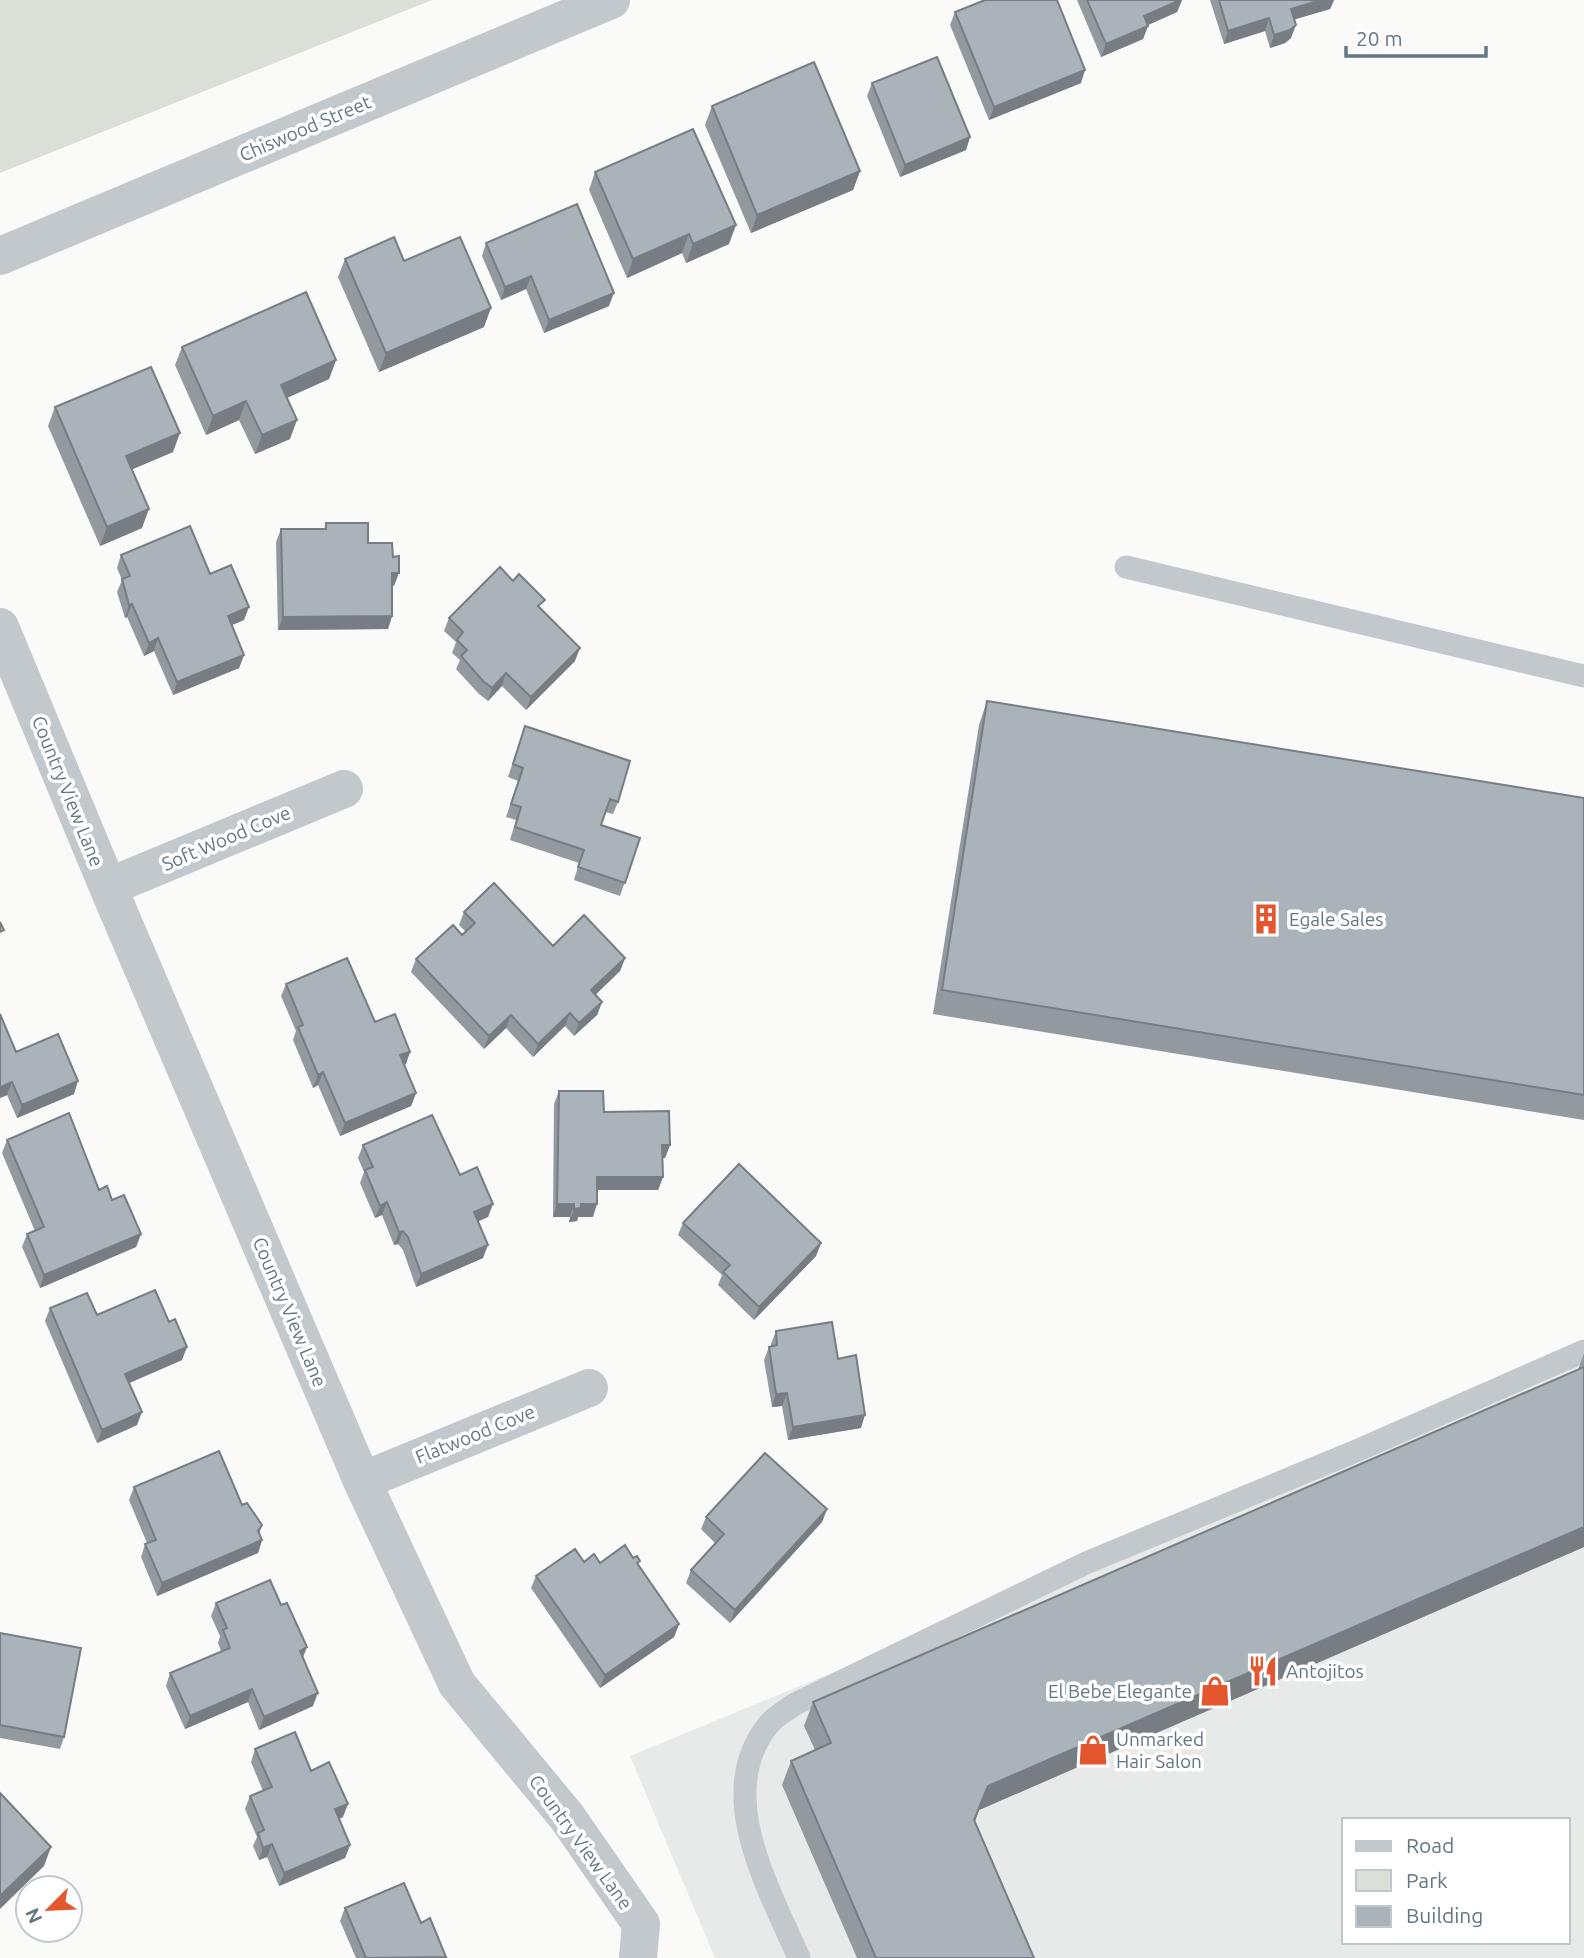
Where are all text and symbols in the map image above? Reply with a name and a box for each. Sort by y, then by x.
scale bar [1346,14,1486,58]
text: 20 m [1356,26,1403,50]
street label: Chiswood Street [236,90,375,166]
street label: Country View Lane [28,712,108,870]
street label: Soft Wood Cove [158,801,294,875]
building icon: Egale Sales [1249,902,1283,936]
place label: Egale Sales [1289,908,1383,930]
street label: Country View Lane [248,1234,332,1390]
street label: Flatwood Cove [412,1400,538,1468]
restaurant icon: Antojitos [1246,1654,1280,1688]
place label: Antojitos [1286,1660,1364,1682]
shop icon: El Bebe Elegante [1198,1674,1232,1708]
place label: El Bebe Elegante [1048,1680,1192,1702]
place label: Unmarked Hair Salon [1116,1728,1204,1772]
shop icon: Unmarked Hair Salon [1076,1733,1110,1767]
street label: Country View Lane [525,1771,637,1913]
legend [1342,1818,1570,1944]
text: Road [1406,1833,1454,1857]
text: Park [1406,1868,1448,1892]
north arrow [14,1874,84,1944]
text: Building [1406,1903,1483,1927]
text: N [21,1905,46,1927]

